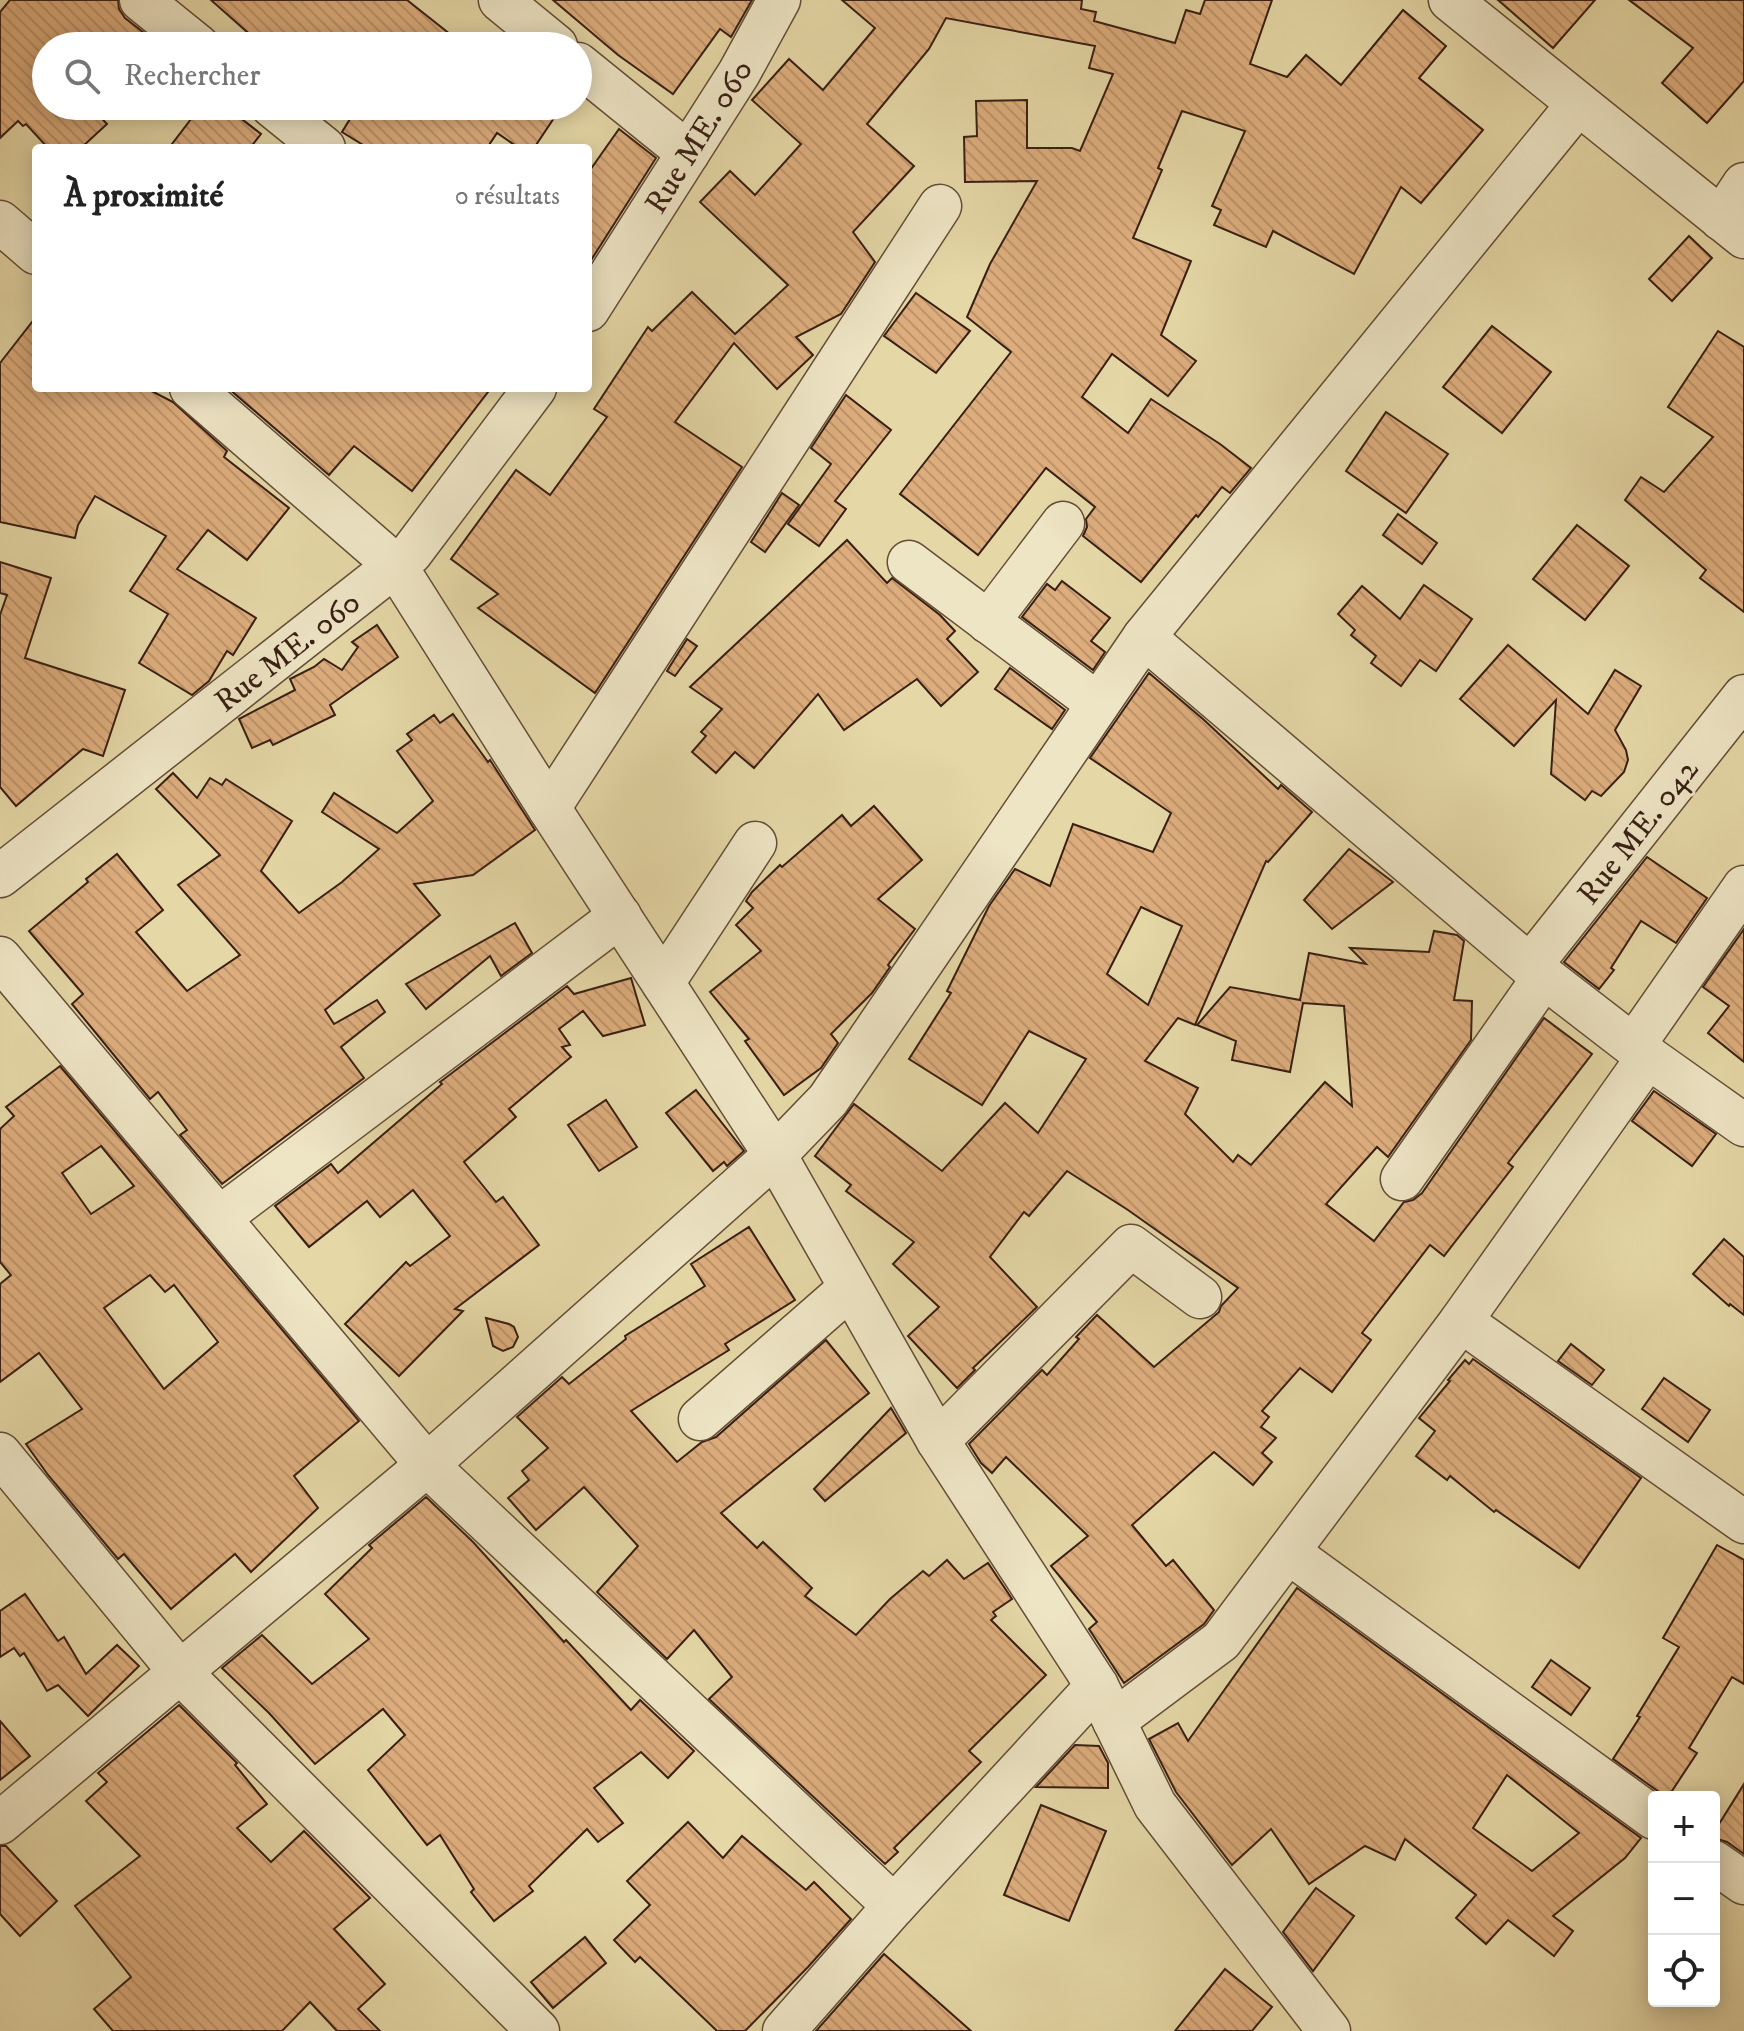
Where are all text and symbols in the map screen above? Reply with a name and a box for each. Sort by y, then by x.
search box [32,32,592,120]
street label: Rue ME. 060 [637,53,763,222]
icon: search [60,54,104,98]
text: Rechercher [124,58,260,95]
text: À proximité [64,175,224,217]
text: 0 résultats [455,180,560,213]
street label: Rue ME. 060 [207,583,369,722]
street label: Rue ME. 042 [1569,751,1708,913]
map controls [1648,1791,1720,2007]
button: + [1648,1791,1720,1863]
button: − [1648,1863,1720,1935]
button: locate [1648,1935,1720,2007]

